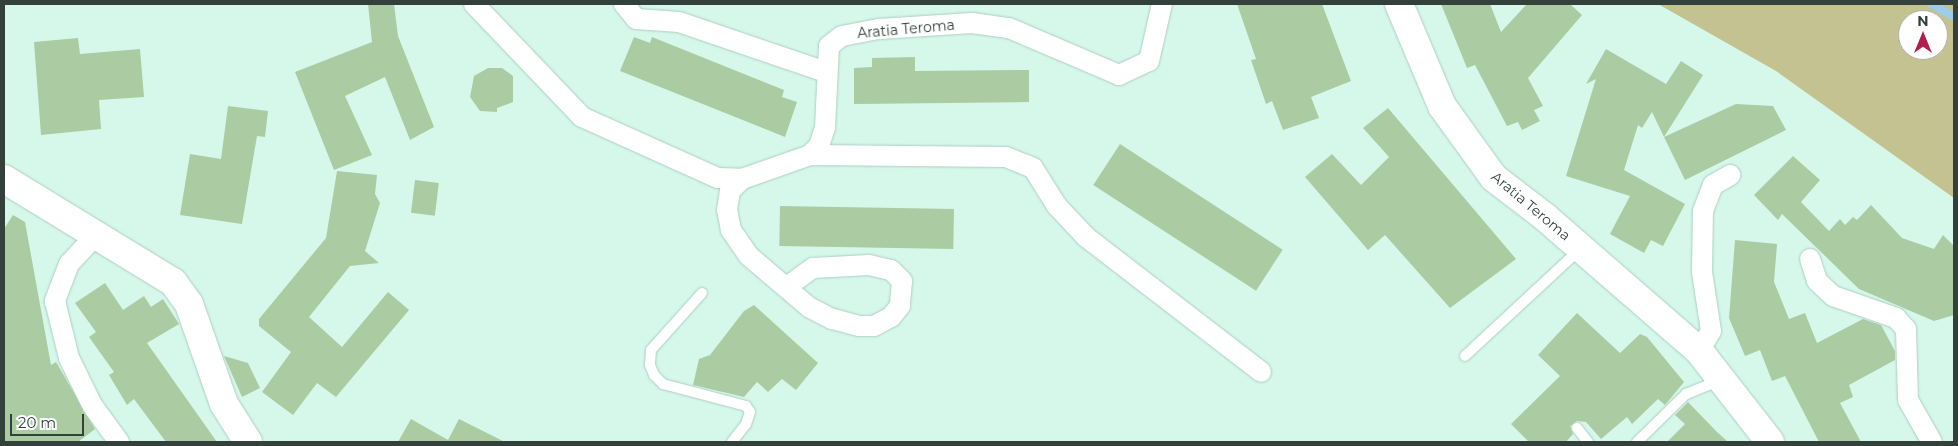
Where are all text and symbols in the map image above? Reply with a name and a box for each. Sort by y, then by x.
north arrow [1898,10,1948,60]
text: N [1917,12,1929,30]
street label: Aratia Teroma [857,16,955,42]
street label: Aratia Teroma [1488,168,1574,244]
scale bar [12,404,86,436]
text: 20 m [18,413,56,432]

